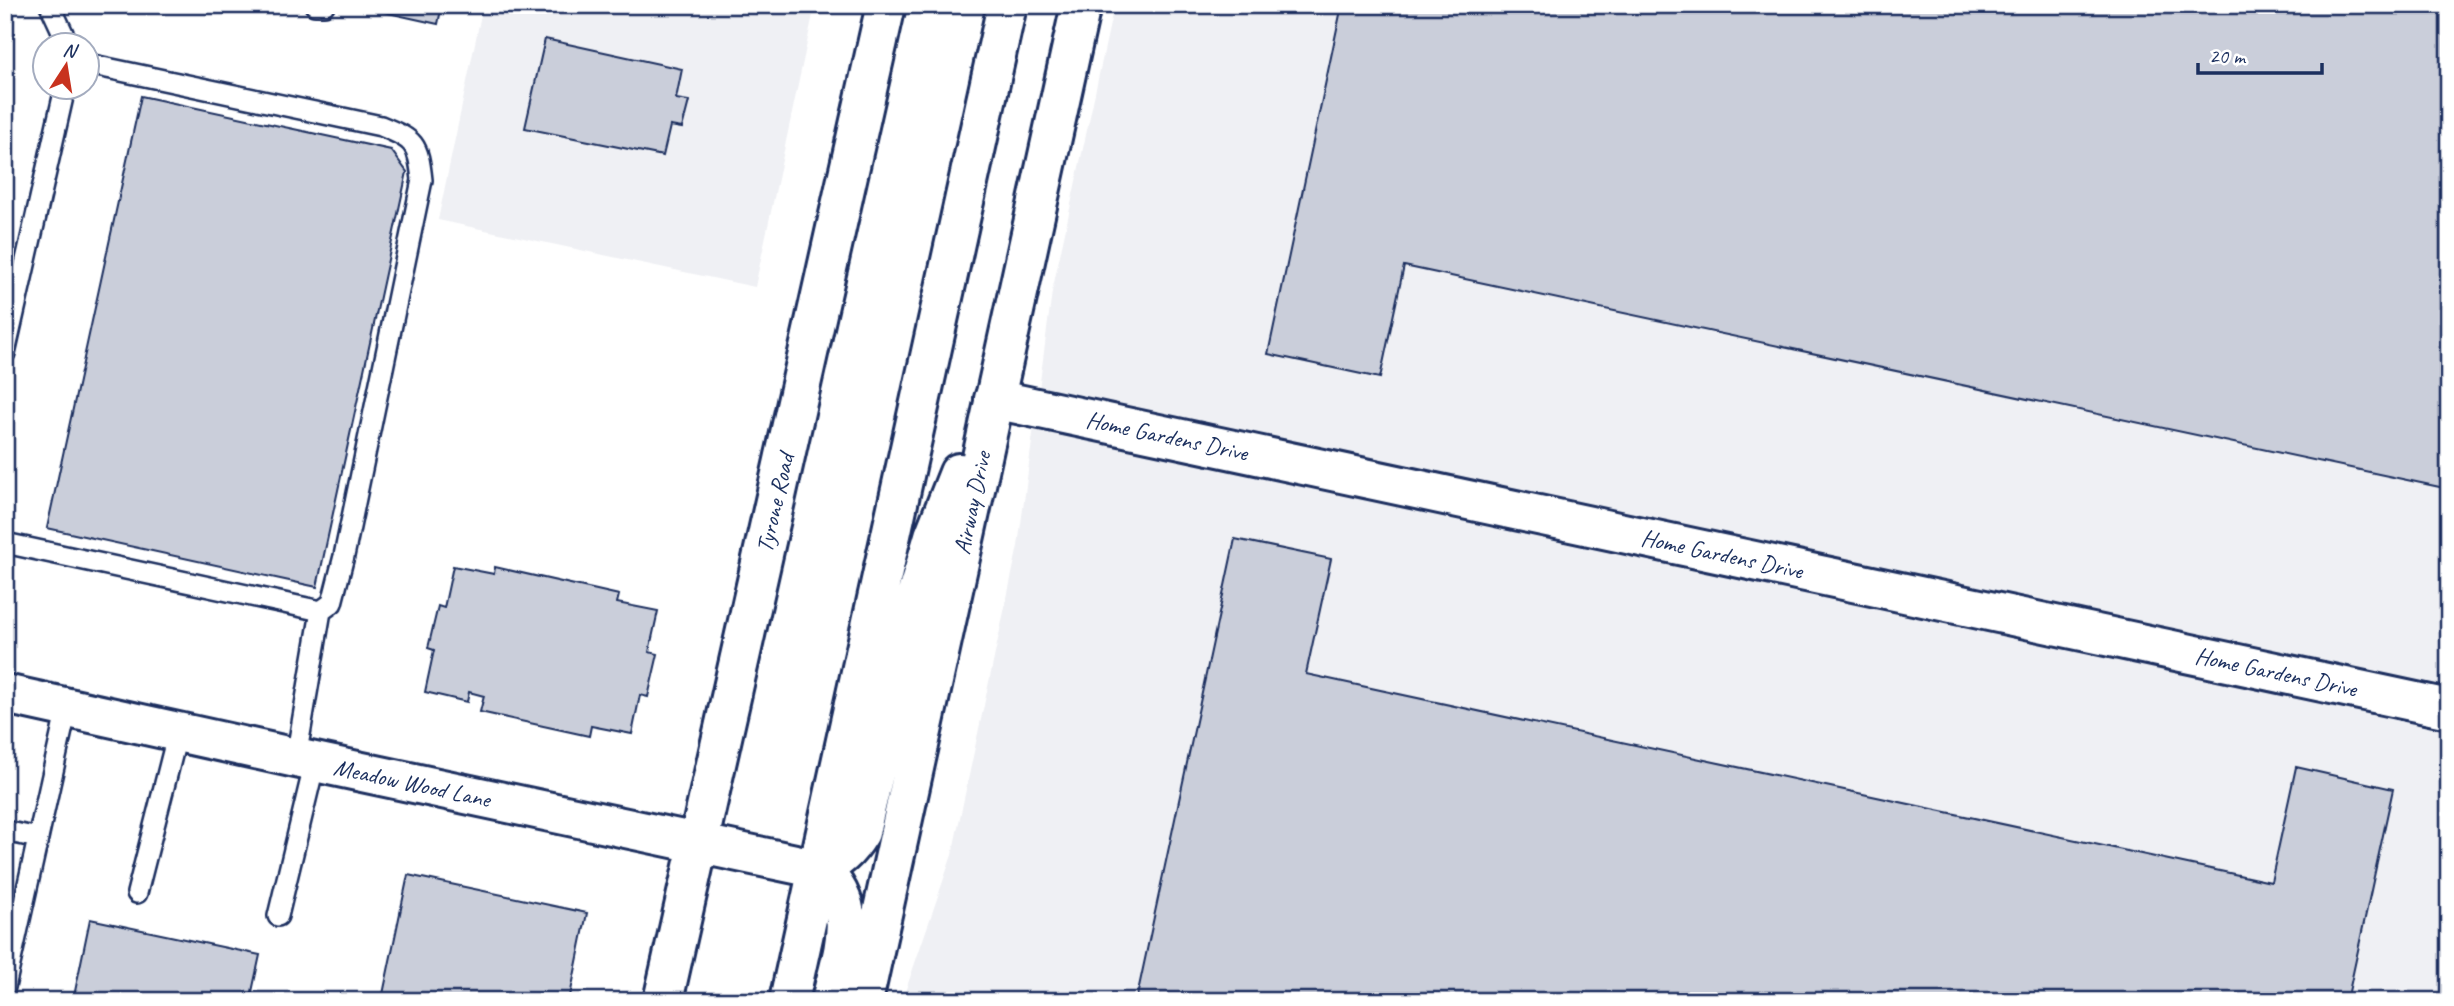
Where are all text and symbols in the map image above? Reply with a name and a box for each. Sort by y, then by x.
north arrow [32,32,102,102]
scale bar [2198,32,2323,76]
text: N [61,37,81,64]
text: 20 m [2209,43,2247,69]
street label: Home Gardens Drive [1084,404,1253,468]
street label: Tyrone Road [749,447,802,555]
street label: Airway Drive [946,447,998,557]
street label: Home Gardens Drive [1639,522,1808,586]
street label: Home Gardens Drive [2193,640,2362,704]
street label: Meadow Wood Lane [331,752,495,815]

